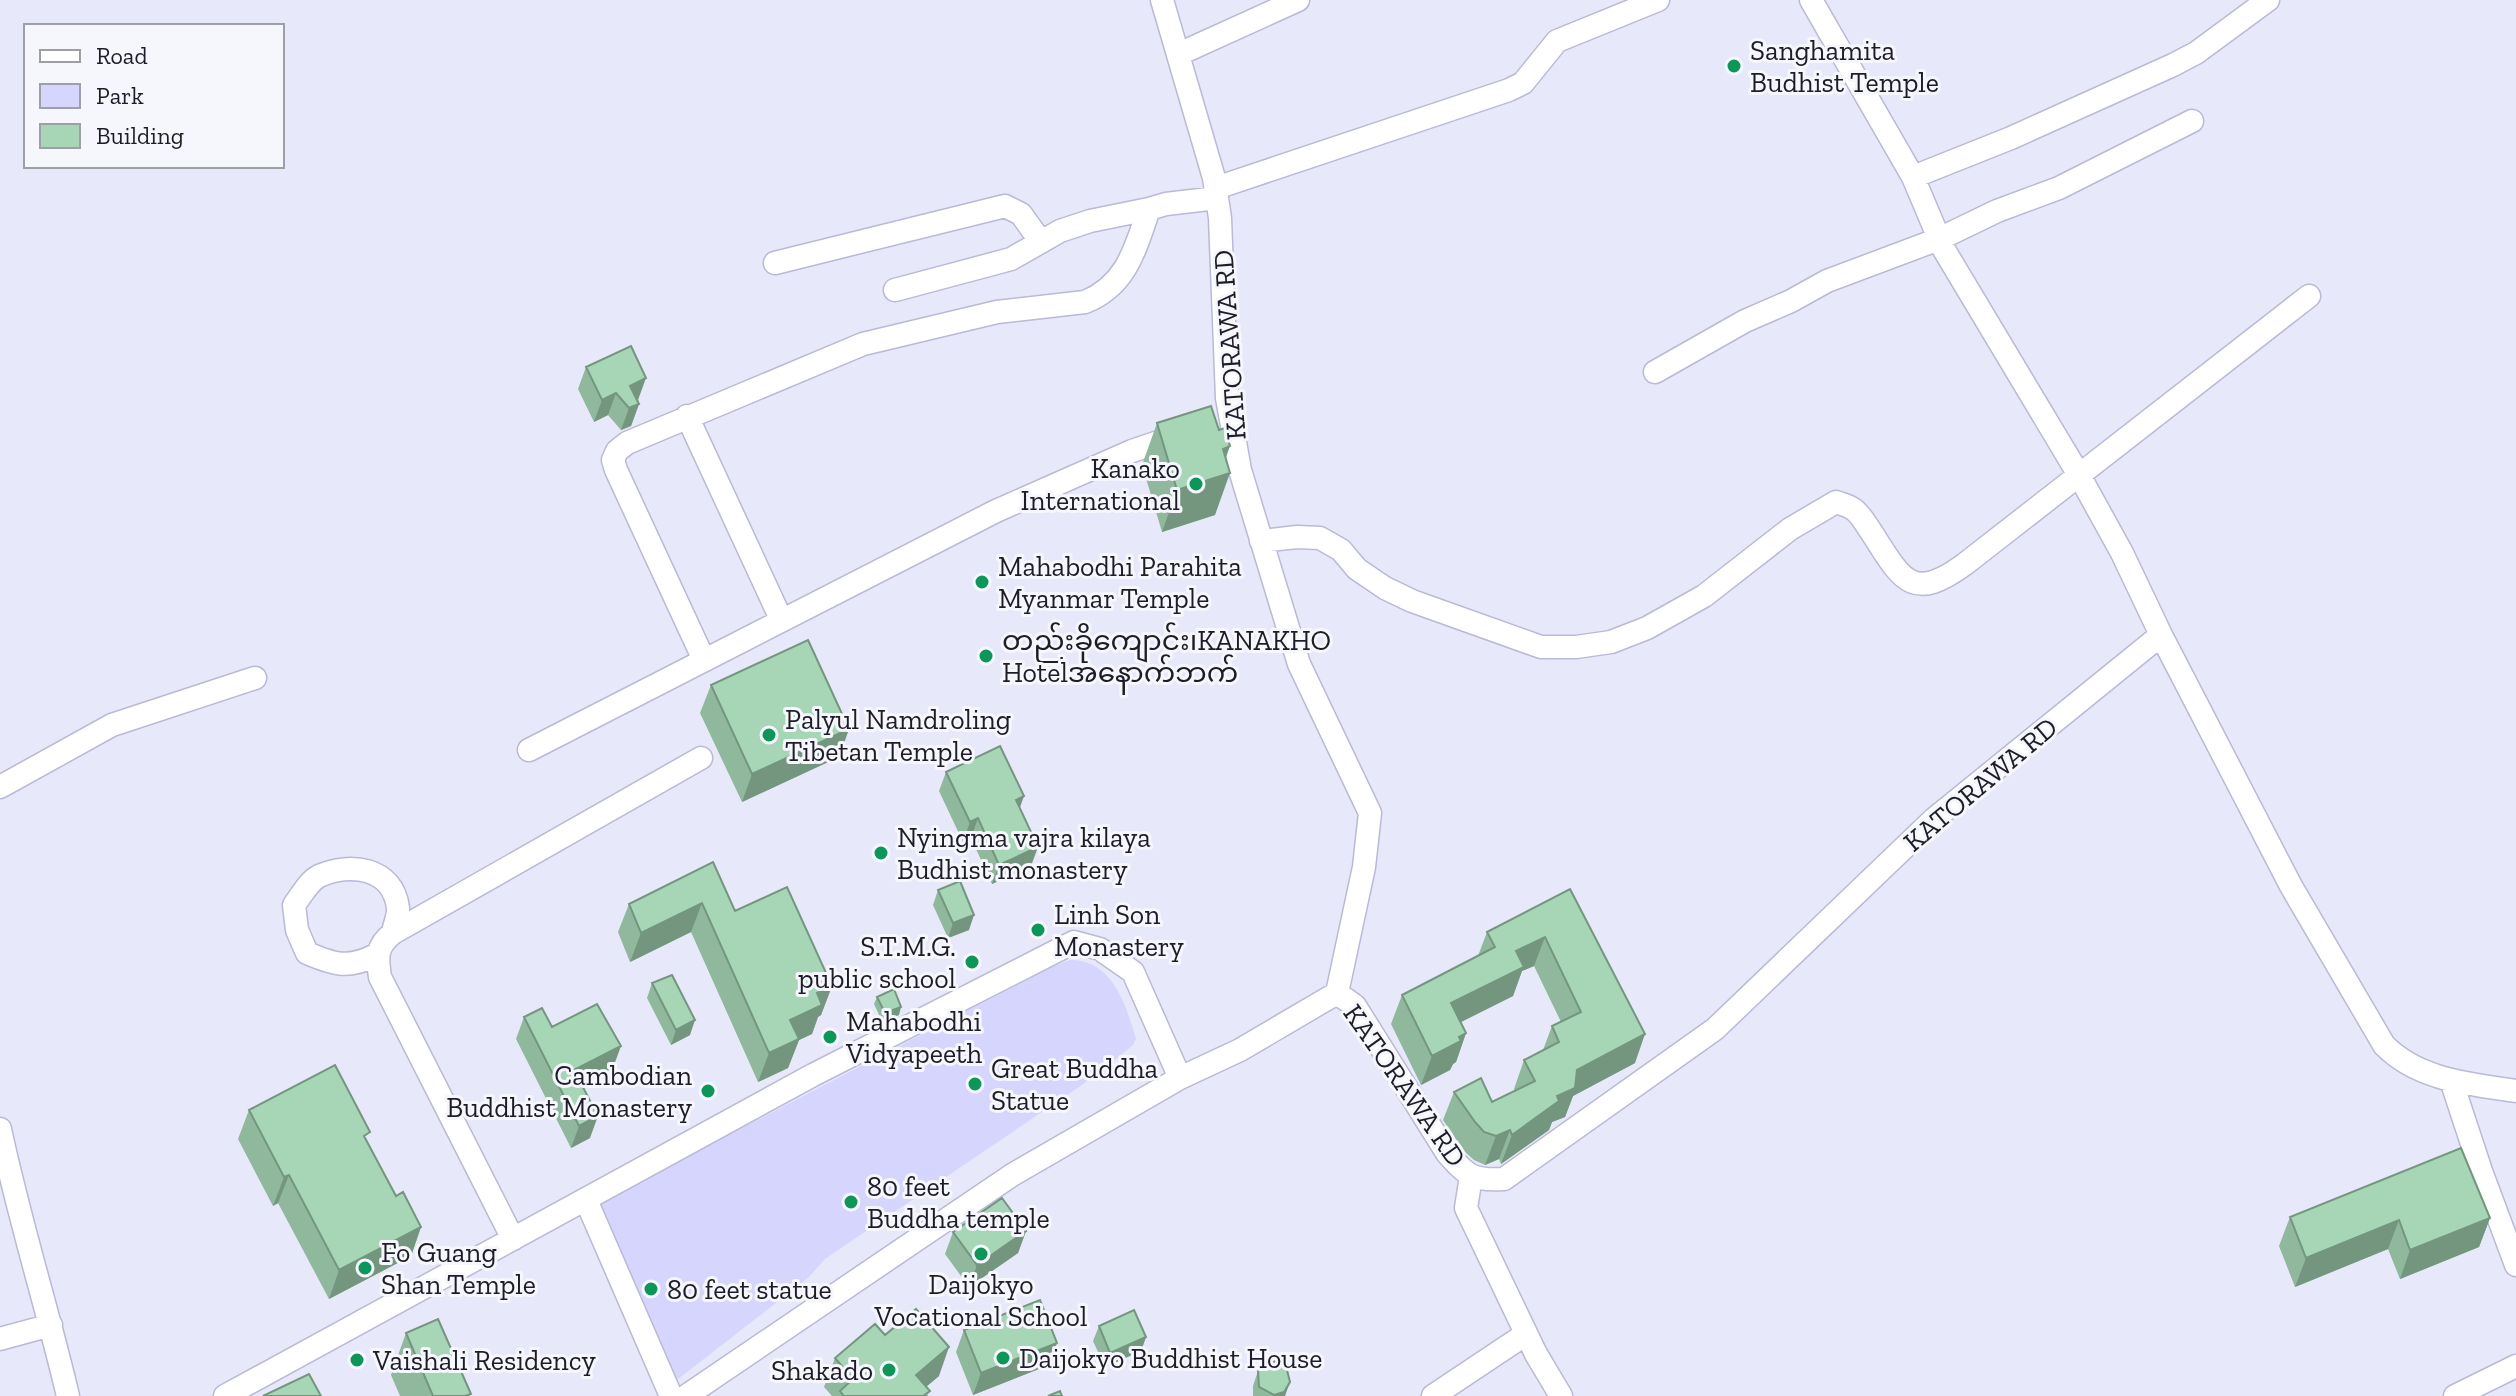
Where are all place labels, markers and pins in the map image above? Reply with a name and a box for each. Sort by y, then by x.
place label: Sanghamita Budhist Temple [1750,34,1939,99]
marker: Sanghamita Budhist Temple [1725,57,1743,75]
place label: Kanako International [1020,452,1180,517]
marker: Kanako International [1187,475,1205,493]
place label: Mahabodhi Parahita Myanmar Temple [998,550,1242,615]
marker: Mahabodhi Parahita Myanmar Temple [973,573,991,591]
place label: တည်းခိုကျောင်း၊KANAKHO Hotelအနောက်ဘက် [1002,622,1331,695]
marker: တည်းခိုကျောင်း၊KANAKHO Hotelအနောက်ဘက် [977,647,995,665]
place label: Palyul Namdroling Tibetan Temple [785,703,1011,768]
marker: Palyul Namdroling Tibetan Temple [760,726,778,744]
place label: Nyingma vajra kilaya Budhist monastery [897,821,1151,886]
marker: Nyingma vajra kilaya Budhist monastery [872,844,890,862]
place label: Linh Son Monastery [1054,898,1185,963]
marker: Linh Son Monastery [1029,921,1047,939]
place label: S.T.M.G. public school [798,930,956,995]
marker: S.T.M.G. public school [963,953,981,971]
place label: Mahabodhi Vidyapeeth [845,1005,982,1070]
marker: Mahabodhi Vidyapeeth [821,1028,839,1046]
place label: Great Buddha Statue [991,1052,1159,1117]
place label: Cambodian Buddhist Monastery [446,1059,693,1124]
marker: Great Buddha Statue [966,1075,984,1093]
marker: Cambodian Buddhist Monastery [699,1082,717,1100]
place label: 80 feet Buddha temple [867,1170,1050,1235]
marker: 80 feet Buddha temple [842,1193,860,1211]
place label: Fo Guang Shan Temple [381,1236,536,1301]
marker: Daijokyo Vocational School [972,1245,990,1263]
marker: Fo Guang Shan Temple [356,1259,374,1277]
place label: Daijokyo Vocational School [874,1268,1087,1333]
place label: 80 feet statue [667,1273,832,1306]
marker: 80 feet statue [642,1280,660,1298]
place label: Daijokyo Buddhist House [1019,1342,1323,1375]
place label: Vaishali Residency [372,1344,597,1377]
marker: Daijokyo Buddhist House [994,1349,1012,1367]
marker: Vaishali Residency [348,1351,366,1369]
place label: Shakado [771,1354,873,1387]
marker: Shakado [880,1361,898,1379]

